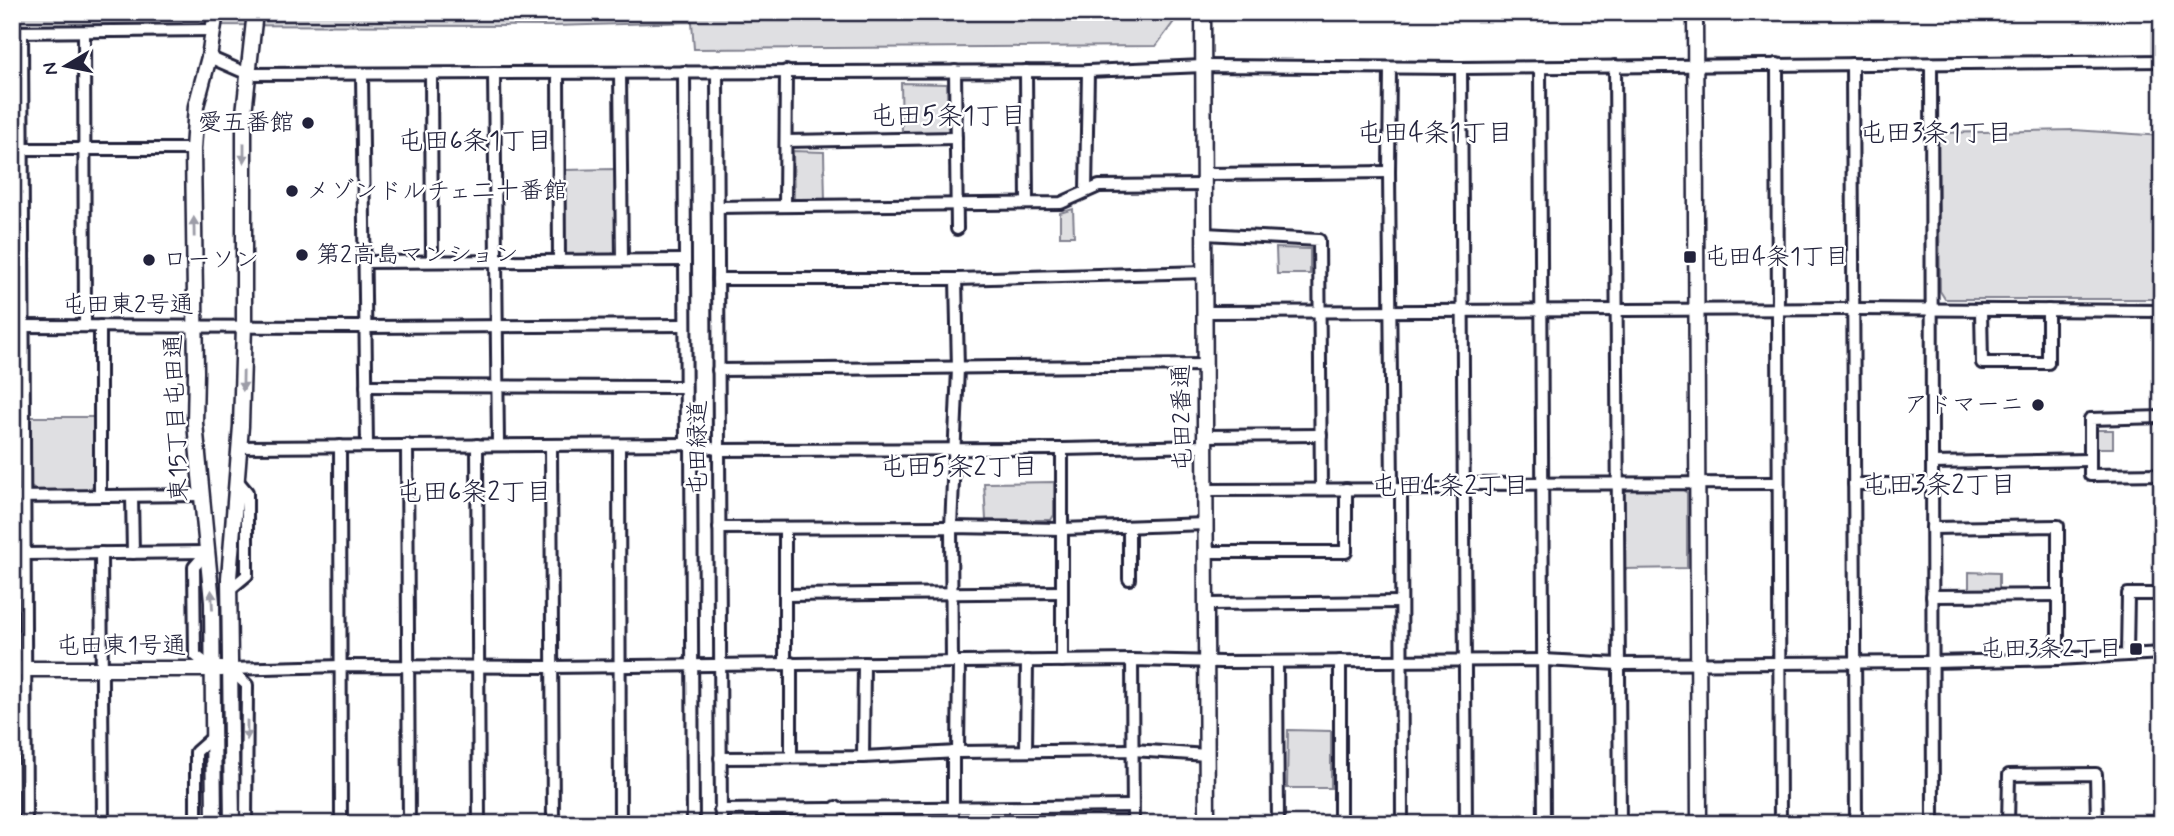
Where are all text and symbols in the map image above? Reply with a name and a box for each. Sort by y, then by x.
north arrow [32,32,102,102]
text: N [37,60,64,77]
district label: 屯田5条1丁目 [869,100,1027,134]
place label: 愛五番館 [198,108,294,139]
marker: 愛五番館 [300,115,316,131]
district label: 屯田4条1丁目 [1357,117,1513,151]
district label: 屯田3条1丁目 [1859,117,2013,151]
district label: 屯田6条1丁目 [398,125,552,159]
one-way arrow [238,143,250,165]
place label: メゾンドルチェ二十番館 [306,176,568,207]
marker: メゾンドルチェ二十番館 [284,183,300,199]
one-way arrow [188,216,200,238]
place label: 第2高島マンション [316,240,519,271]
place label: 屯田4条1丁目 [1704,242,1849,273]
place label: ローソン [163,245,259,276]
marker: 第2高島マンション [294,247,310,263]
marker: 屯田4条1丁目 [1682,249,1698,265]
marker: ローソン [141,252,157,268]
street label: 屯田東2号通 [62,290,194,321]
street label: 東15丁目屯田通 [159,334,195,502]
street label: 屯田2番通 [1167,364,1199,472]
one-way arrow [237,370,248,392]
place label: アドマーニ [1904,390,2024,421]
marker: アドマーニ [2030,397,2046,413]
street label: 屯田緑道 [683,400,714,496]
district label: 屯田5条2丁目 [880,451,1038,485]
district label: 屯田3条2丁目 [1862,469,2016,503]
district label: 屯田4条2丁目 [1371,470,1529,504]
district label: 屯田6条2丁目 [396,476,552,510]
one-way arrow [206,589,217,611]
street label: 屯田東1号通 [56,631,186,662]
place label: 屯田3条2丁目 [1979,634,2122,665]
marker: 屯田3条2丁目 [2128,641,2144,657]
one-way arrow [241,719,253,741]

